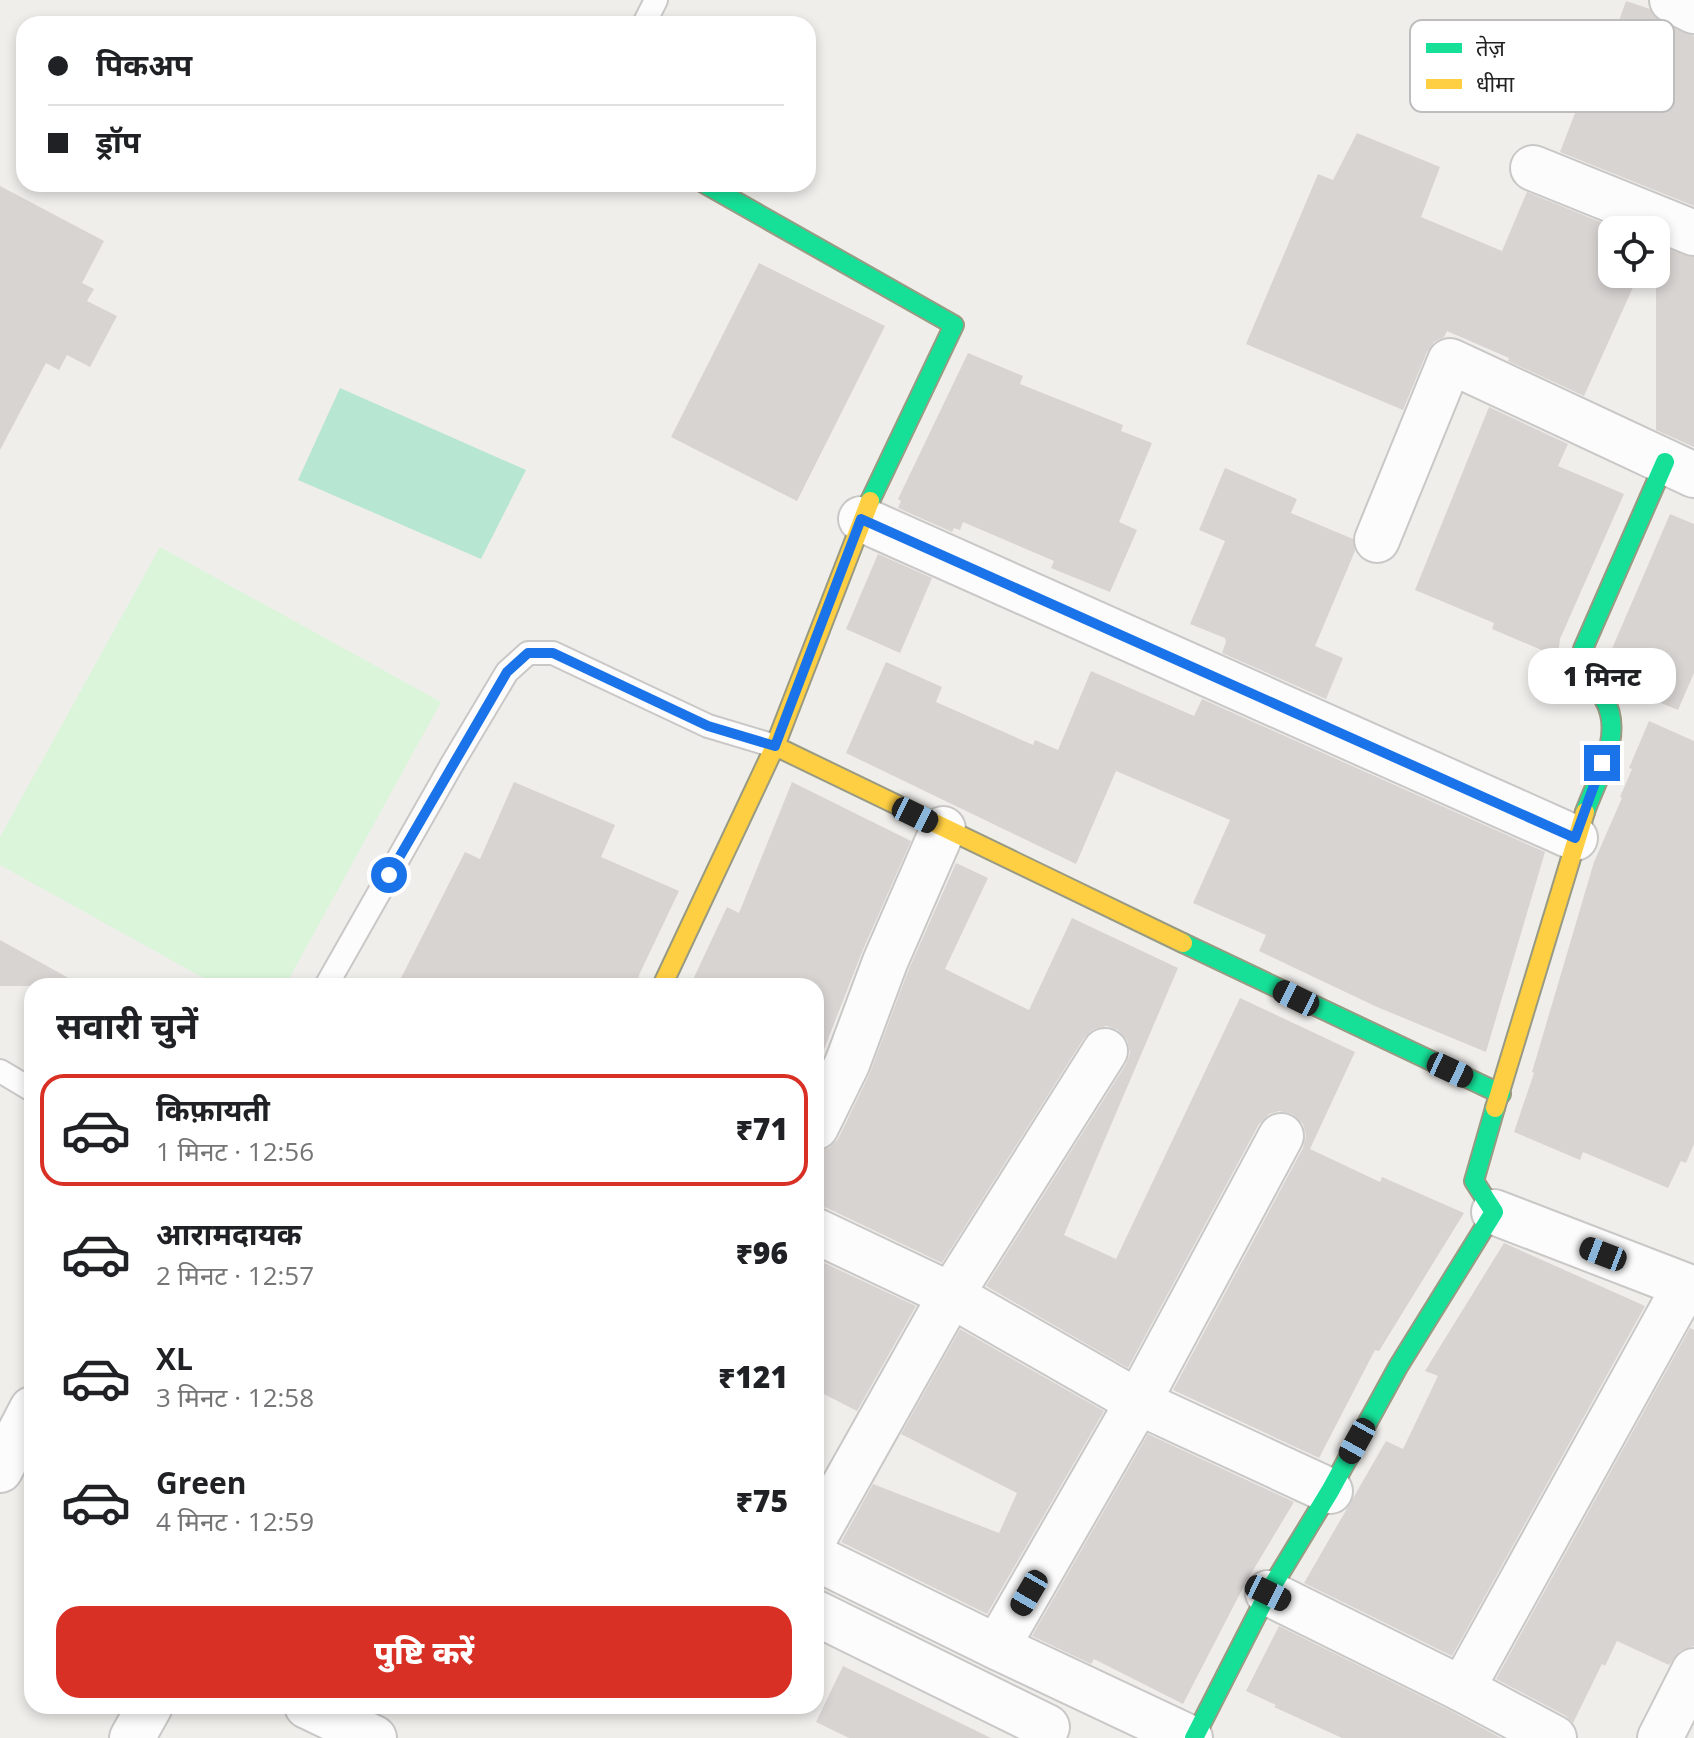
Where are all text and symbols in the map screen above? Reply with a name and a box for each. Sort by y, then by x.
legend [1410,20,1674,112]
text: तेज़ [1476,32,1506,62]
text: पिकअप [96,44,192,85]
text: धीमा [1476,68,1514,98]
text: ड्रॉप [96,121,140,162]
map controls [1598,216,1670,288]
button: locate [1598,216,1670,288]
callout: 1 मिनट [1528,647,1676,703]
text: 1 मिनट [1563,658,1641,694]
route end [1584,745,1620,781]
car [888,794,942,836]
route start [371,857,407,893]
car [1269,977,1323,1019]
text: सवारी चुनें [56,1001,198,1050]
car [1423,1049,1477,1091]
text: किफ़ायती [156,1089,270,1130]
icon: car [60,1094,132,1166]
text: ₹71 [736,1108,788,1149]
text: 1 मिनट · 12:56 [156,1133,314,1169]
text: आरामदायक [156,1213,302,1254]
icon: car [60,1218,132,1290]
text: ₹96 [736,1232,788,1273]
car [1576,1234,1630,1274]
text: 2 मिनट · 12:57 [156,1257,314,1293]
text: XL [156,1338,193,1379]
icon: car [60,1342,132,1414]
text: ₹121 [718,1356,788,1397]
text: 3 मिनट · 12:58 [156,1379,314,1415]
car [1335,1414,1379,1468]
text: Green [156,1462,247,1503]
icon: car [60,1466,132,1538]
text: ₹75 [736,1480,788,1521]
text: 4 मिनट · 12:59 [156,1503,314,1539]
car [1007,1566,1051,1620]
car [1241,1572,1295,1614]
button: पुष्टि करें [56,1606,792,1698]

